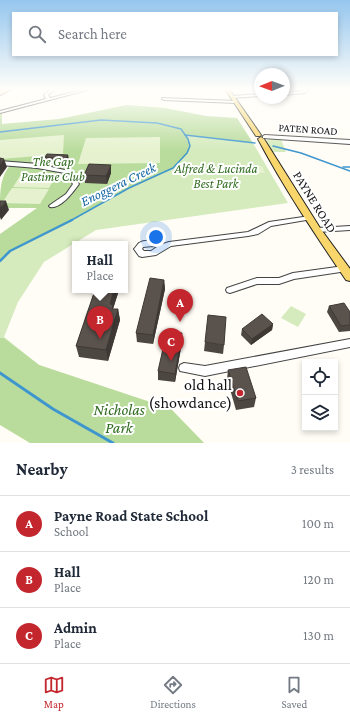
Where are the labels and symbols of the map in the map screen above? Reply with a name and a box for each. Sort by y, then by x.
north arrow [254,68,290,104]
street label: PATEN ROAD [278,121,338,137]
park label: The Gap Pastime Club [21,154,85,184]
water label: Enoggera Creek [78,159,159,209]
park label: Alfred & Lucinda Best Park [173,161,258,191]
street label: PAYNE ROAD [290,168,340,236]
your location [146,227,166,247]
pin: A [167,289,193,322]
pin: B [87,306,113,339]
pin: C [158,328,184,361]
place label: old hall (showdance) [149,376,232,412]
marker: old hall (showdance) [235,388,245,398]
park label: Nicholas Park [93,401,145,436]

